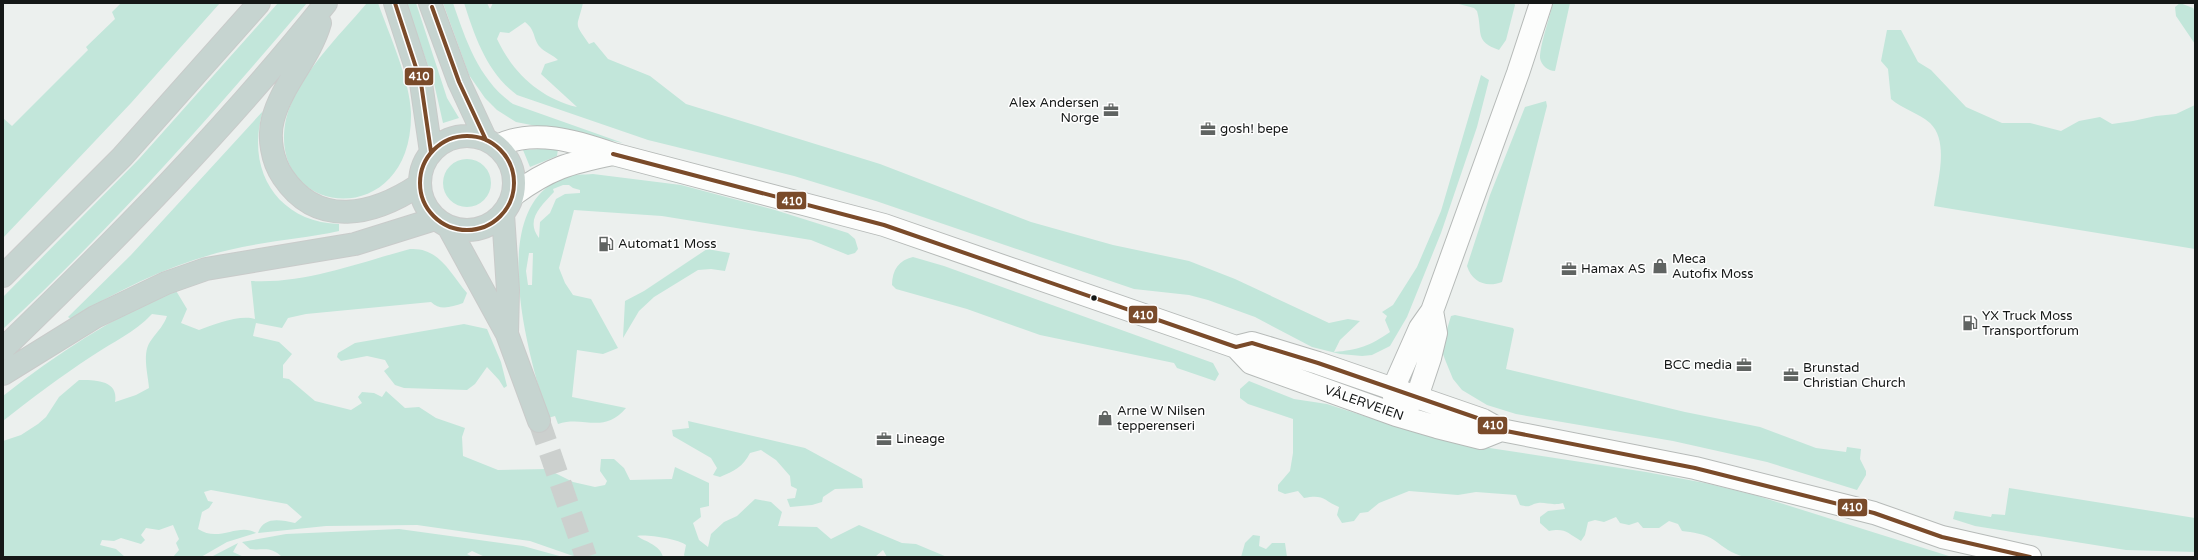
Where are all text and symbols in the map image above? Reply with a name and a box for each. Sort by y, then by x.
line badge: 410 [404,67,434,86]
text: 410 [409,70,429,83]
place label: Alex Andersen Norge [1009,95,1099,126]
office icon: Alex Andersen Norge [1102,101,1120,119]
office icon: gosh! bepe [1199,120,1217,138]
place label: gosh! bepe [1220,121,1288,137]
line badge: 410 [776,191,807,210]
text: 410 [782,195,802,208]
fuel station icon: Automat1 Moss [597,235,615,253]
place label: Automat1 Moss [618,236,717,252]
place label: Meca Autofix Moss [1672,251,1754,282]
shop icon: Meca Autofix Moss [1651,257,1669,275]
office icon: Hamax AS [1560,260,1578,278]
place label: Hamax AS [1581,261,1645,277]
unlabelled marker [1089,293,1099,303]
line badge: 410 [1128,305,1158,324]
place label: YX Truck Moss Transportforum [1982,308,2079,339]
text: 410 [1133,309,1153,322]
fuel station icon: YX Truck Moss Transportforum [1961,314,1979,332]
office icon: BCC media [1735,356,1753,374]
place label: BCC media [1664,357,1732,373]
place label: Brunstad Christian Church [1803,360,1906,391]
office icon: Brunstad Christian Church [1782,366,1800,384]
street label: VÅLERVEIEN [1322,381,1406,424]
place label: Arne W Nilsen tepperenseri [1117,403,1205,434]
shop icon: Arne W Nilsen tepperenseri [1096,409,1114,427]
line badge: 410 [1477,416,1508,435]
text: 410 [1483,419,1503,432]
office icon: Lineage [875,430,893,448]
place label: Lineage [896,431,945,447]
line badge: 410 [1837,498,1868,517]
text: 410 [1842,501,1862,514]

